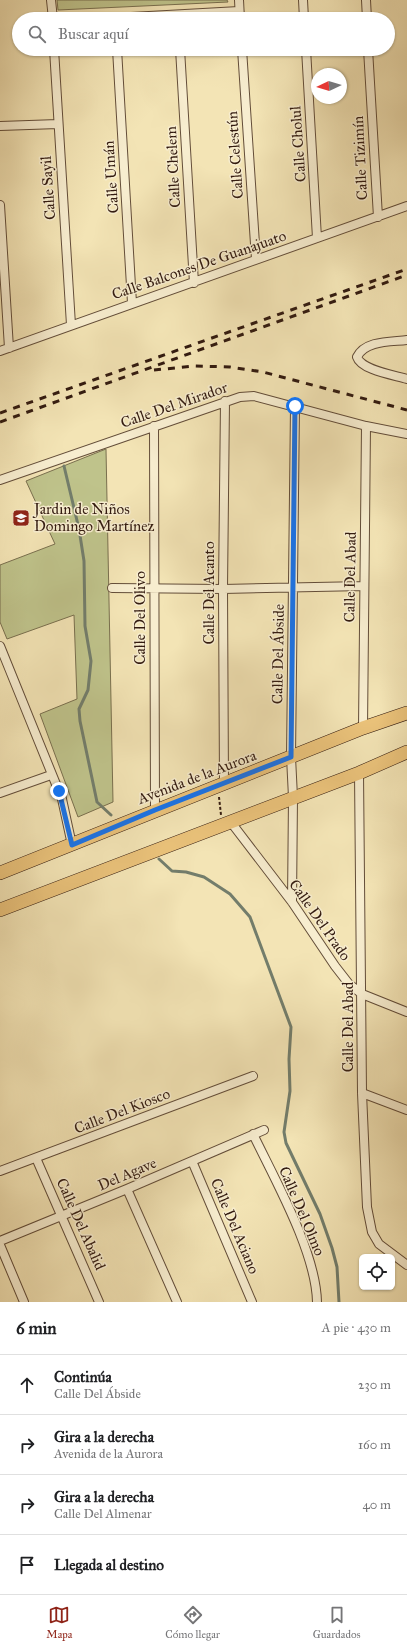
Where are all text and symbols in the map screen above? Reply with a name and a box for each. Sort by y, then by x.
search box [12,12,395,56]
icon: search [26,23,48,45]
text: Buscar aquí [58,25,129,43]
north arrow [311,68,347,104]
street label: Calle Cholul [286,104,310,183]
street label: Calle Celestún [223,111,247,199]
street label: Calle Tizimín [349,115,371,201]
street label: Calle Chelem [162,125,184,208]
street label: Calle Umán [99,140,123,214]
street label: Calle Sayil [37,154,59,221]
street label: Calle Balcones De Guanajuato [109,227,289,303]
street label: Calle Del Mirador [118,378,230,432]
route start [286,397,304,415]
place label: Jardin de Niños Domingo Martínez [32,500,154,535]
school or university icon: Jardin de Niños Domingo Martínez [11,508,31,528]
street label: Calle Del Abad [340,531,360,623]
street label: Calle Del Acanto [200,541,218,645]
street label: Calle Del Olivo [131,571,149,665]
street label: Calle Del Ábside [267,604,288,704]
street label: Avenida de la Aurora [134,746,260,808]
route end [50,782,68,800]
street label: Calle Del Prado [285,876,355,964]
street label: Calle Del Abad [339,981,357,1072]
street label: Calle Del Kiosco [71,1084,173,1138]
street label: Del Agave [95,1154,159,1194]
street label: Calle Del Olmo [275,1164,329,1259]
street label: Calle Del Abalid [53,1175,110,1273]
street label: Calle Del Aciano [207,1176,263,1277]
map controls [359,1254,395,1290]
button: locate [359,1254,395,1290]
text: 6 min [16,1318,57,1339]
text: A pie · 430 m [322,1320,391,1336]
text: Continúa [54,1368,112,1386]
icon: ahead [16,1374,38,1396]
text: 230 m [358,1377,391,1393]
text: Calle Del Ábside [54,1386,141,1402]
text: Gira a la derecha [54,1428,154,1446]
icon: right [16,1434,38,1456]
text: 160 m [358,1437,391,1453]
text: Avenida de la Aurora [54,1446,163,1462]
text: Gira a la derecha [54,1488,154,1506]
icon: right [16,1494,38,1516]
text: 40 m [362,1497,391,1513]
text: Calle Del Almenar [54,1506,152,1522]
icon: arrive [16,1554,38,1576]
text: Llegada al destino [54,1556,164,1574]
tab: Mapa [46,1604,73,1641]
tab: Cómo llegar [165,1604,220,1641]
tab: Guardados [313,1604,361,1641]

